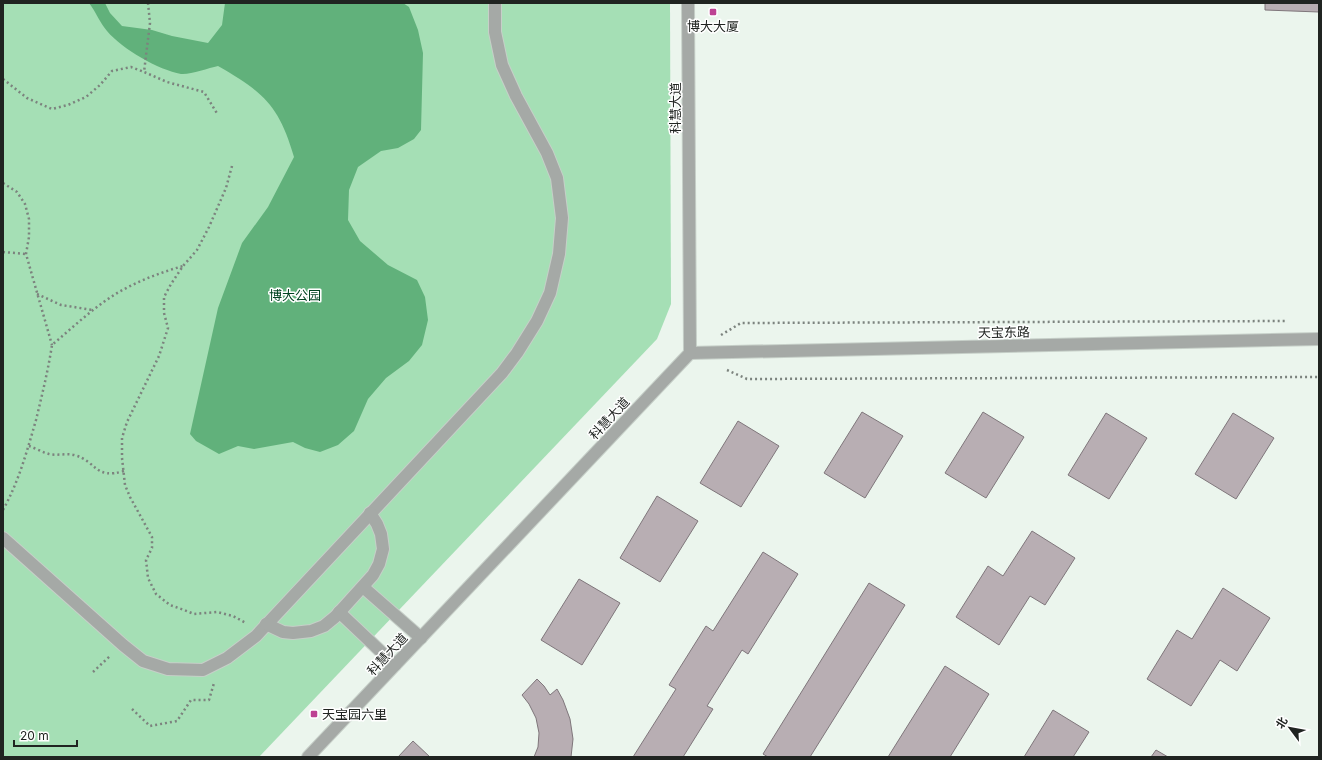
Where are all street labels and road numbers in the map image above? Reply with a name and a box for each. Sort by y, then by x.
street label: 科慧大道 [667,82,683,134]
street label: 天宝东路 [978,324,1030,340]
street label: 科慧大道 [585,394,633,442]
street label: 科慧大道 [363,630,411,678]

